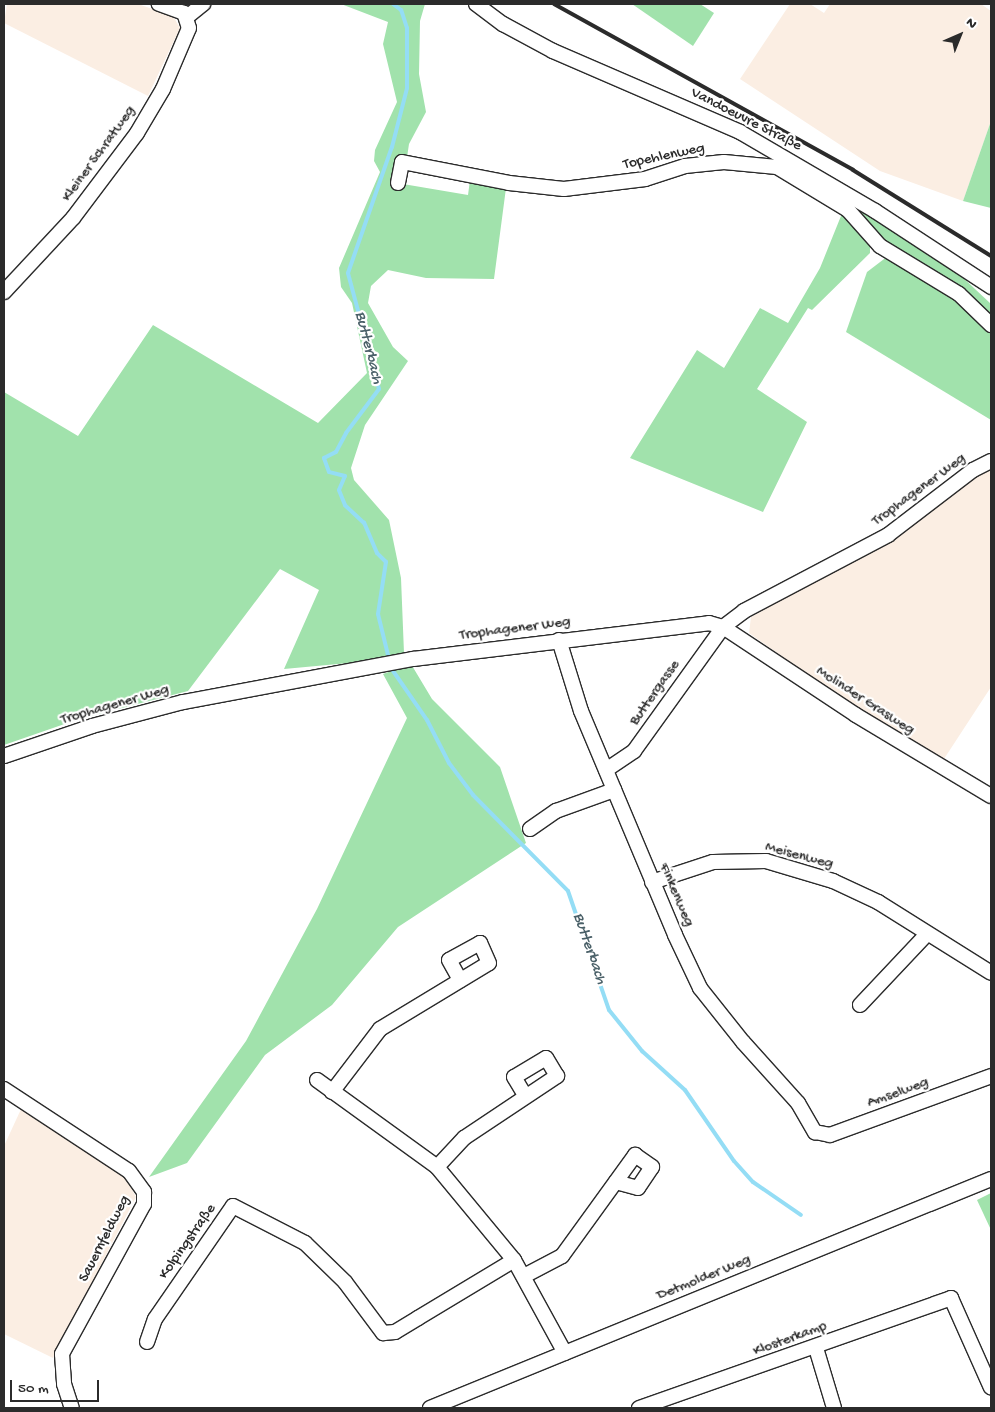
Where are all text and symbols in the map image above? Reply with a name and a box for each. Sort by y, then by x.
north arrow [935,10,985,60]
text: N [962,15,980,33]
street label: Vandoeuvre Straße [688,84,804,156]
street label: Kleiner Schratweg [58,103,140,205]
street label: Topehlenweg [622,140,706,174]
water label: Butterbach [349,310,385,386]
street label: Trophagener Weg [869,450,969,530]
street label: Trophagener Weg [458,613,572,645]
street label: Buttergasse [626,657,684,729]
street label: Molinder Grasweg [812,662,918,740]
street label: Trophagener Weg [59,681,171,729]
street label: Meisenweg [763,838,835,874]
street label: Finkenweg [655,860,697,930]
water label: Butterbach [567,911,609,987]
street label: Amselweg [865,1074,931,1112]
street label: Sauernfeldweg [75,1193,135,1285]
street label: Kolpingstraße [155,1201,221,1283]
street label: Detmolder Weg [654,1251,754,1305]
street label: Klosterkamp [751,1317,829,1361]
scale bar [12,1370,101,1402]
text: 50 m [18,1380,49,1398]

